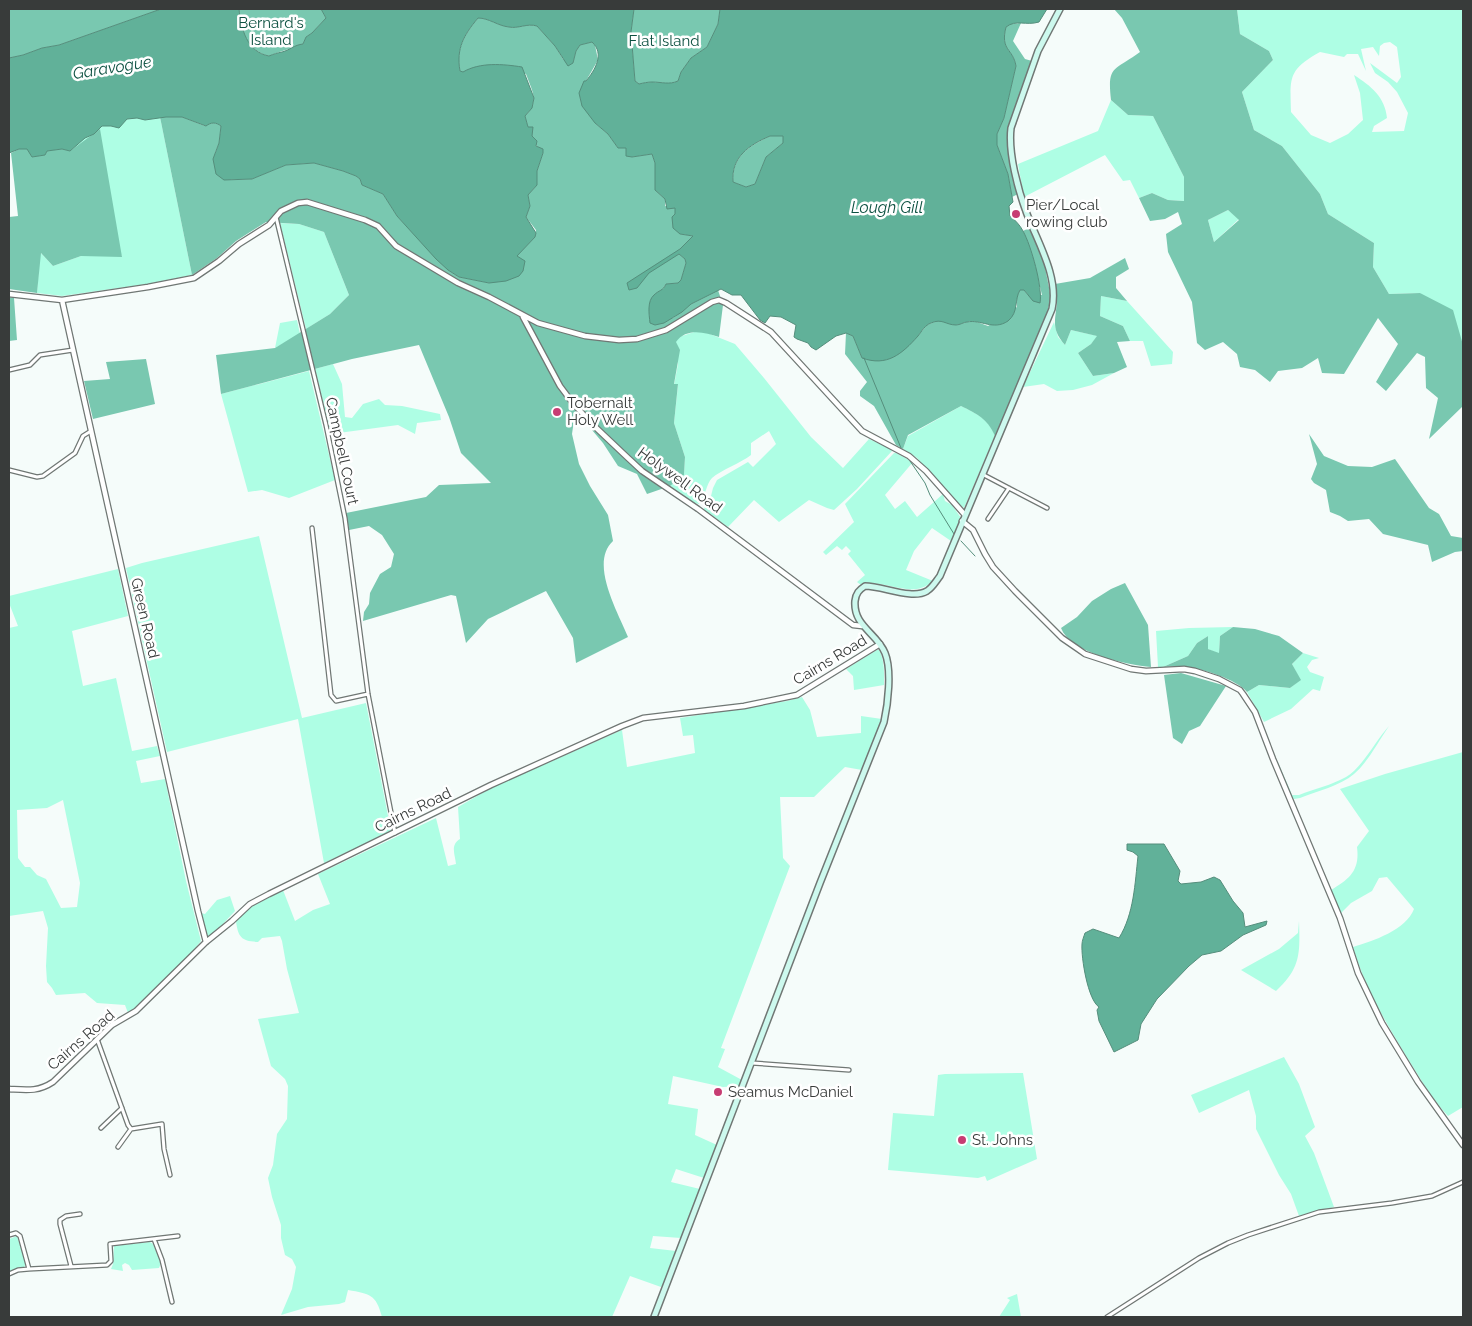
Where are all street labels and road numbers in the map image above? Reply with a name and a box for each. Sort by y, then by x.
street label: Campbell Court [322,396,362,506]
street label: Holywell Road [634,443,726,517]
street label: Green Road [127,576,163,660]
street label: Cairns Road [790,631,870,689]
street label: Cairns Road [372,784,454,836]
street label: Cairns Road [44,1006,118,1074]

